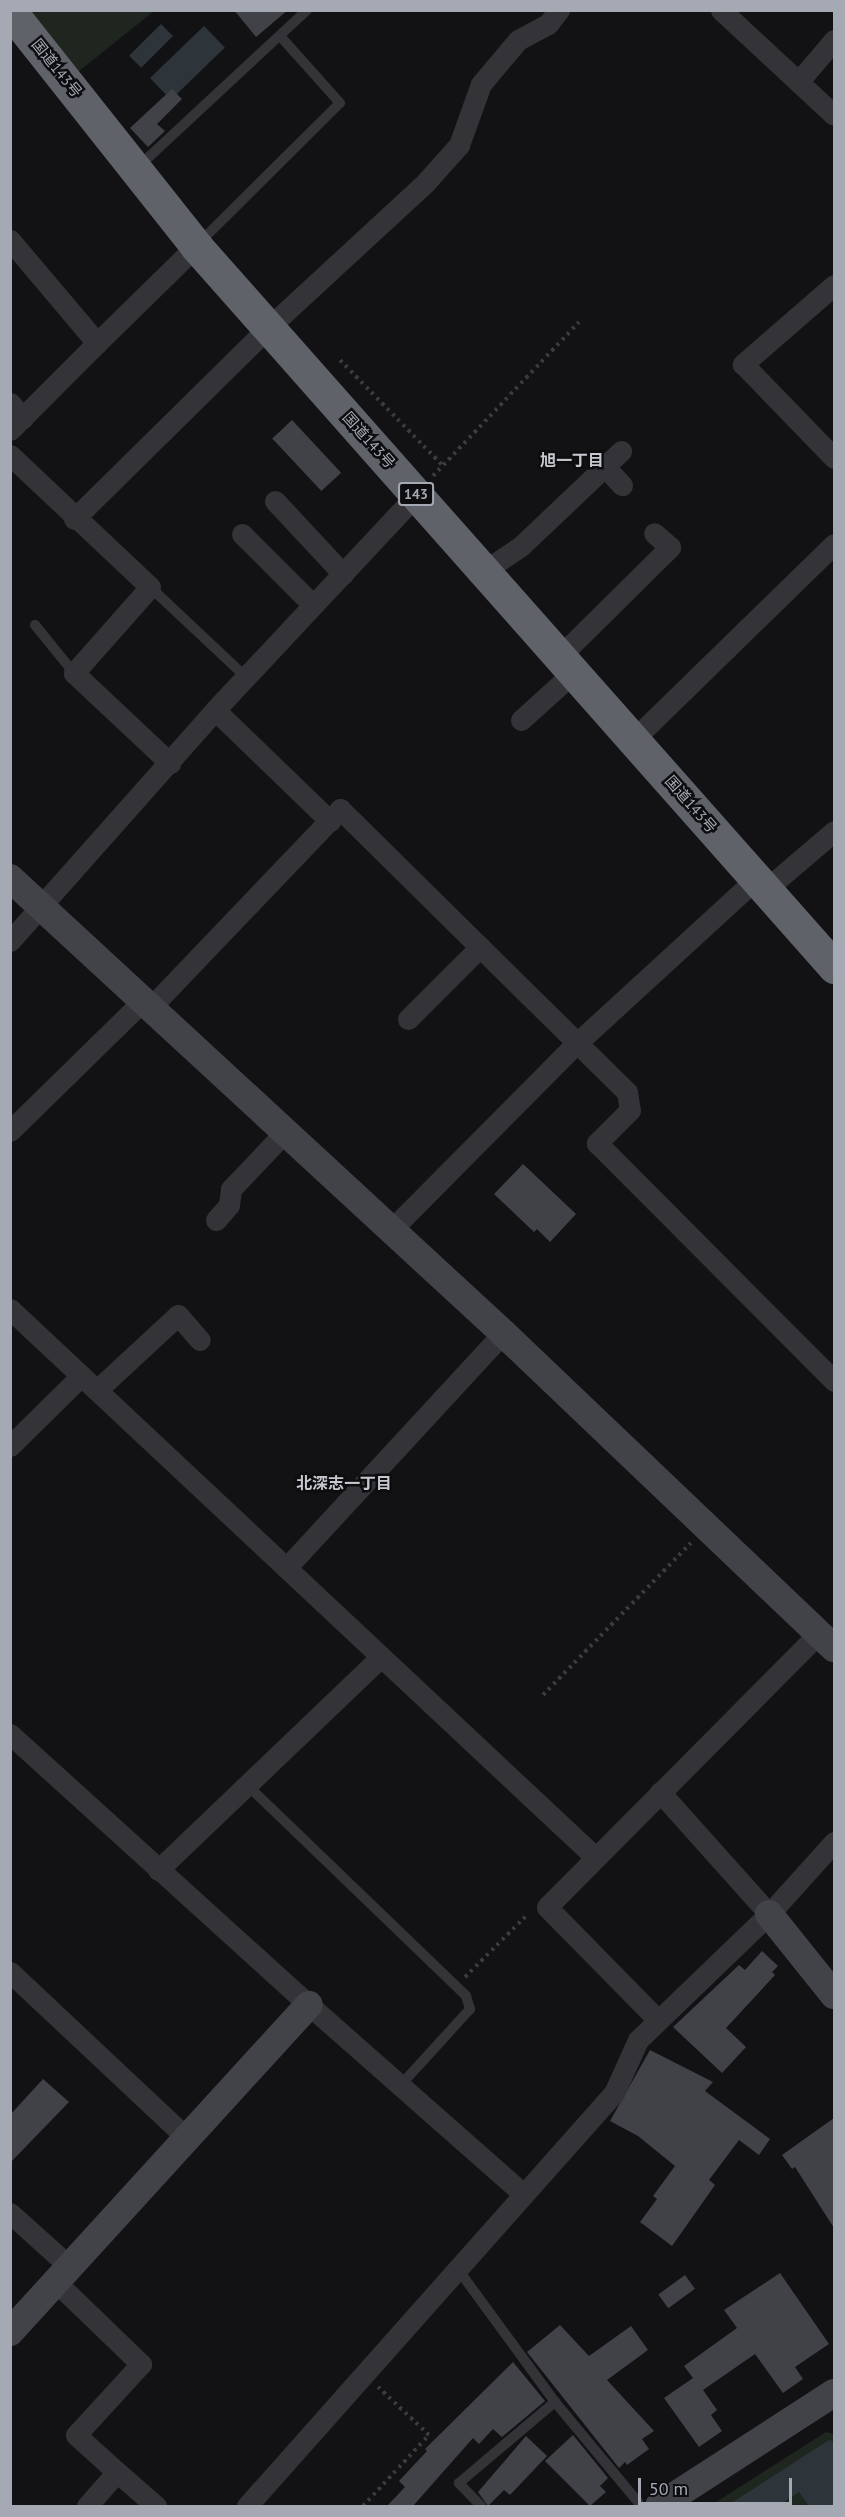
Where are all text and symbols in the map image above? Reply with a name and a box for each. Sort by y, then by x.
street label: 国道143号 [28,35,86,101]
street label: 国道143号 [339,408,399,472]
district label: 旭一丁目 [540,450,604,470]
road number: 143 [398,483,434,505]
street label: 国道143号 [661,772,721,836]
district label: 北深志一丁目 [296,1473,392,1493]
scale bar [641,2466,796,2504]
text: 50 m [649,2477,688,2500]

